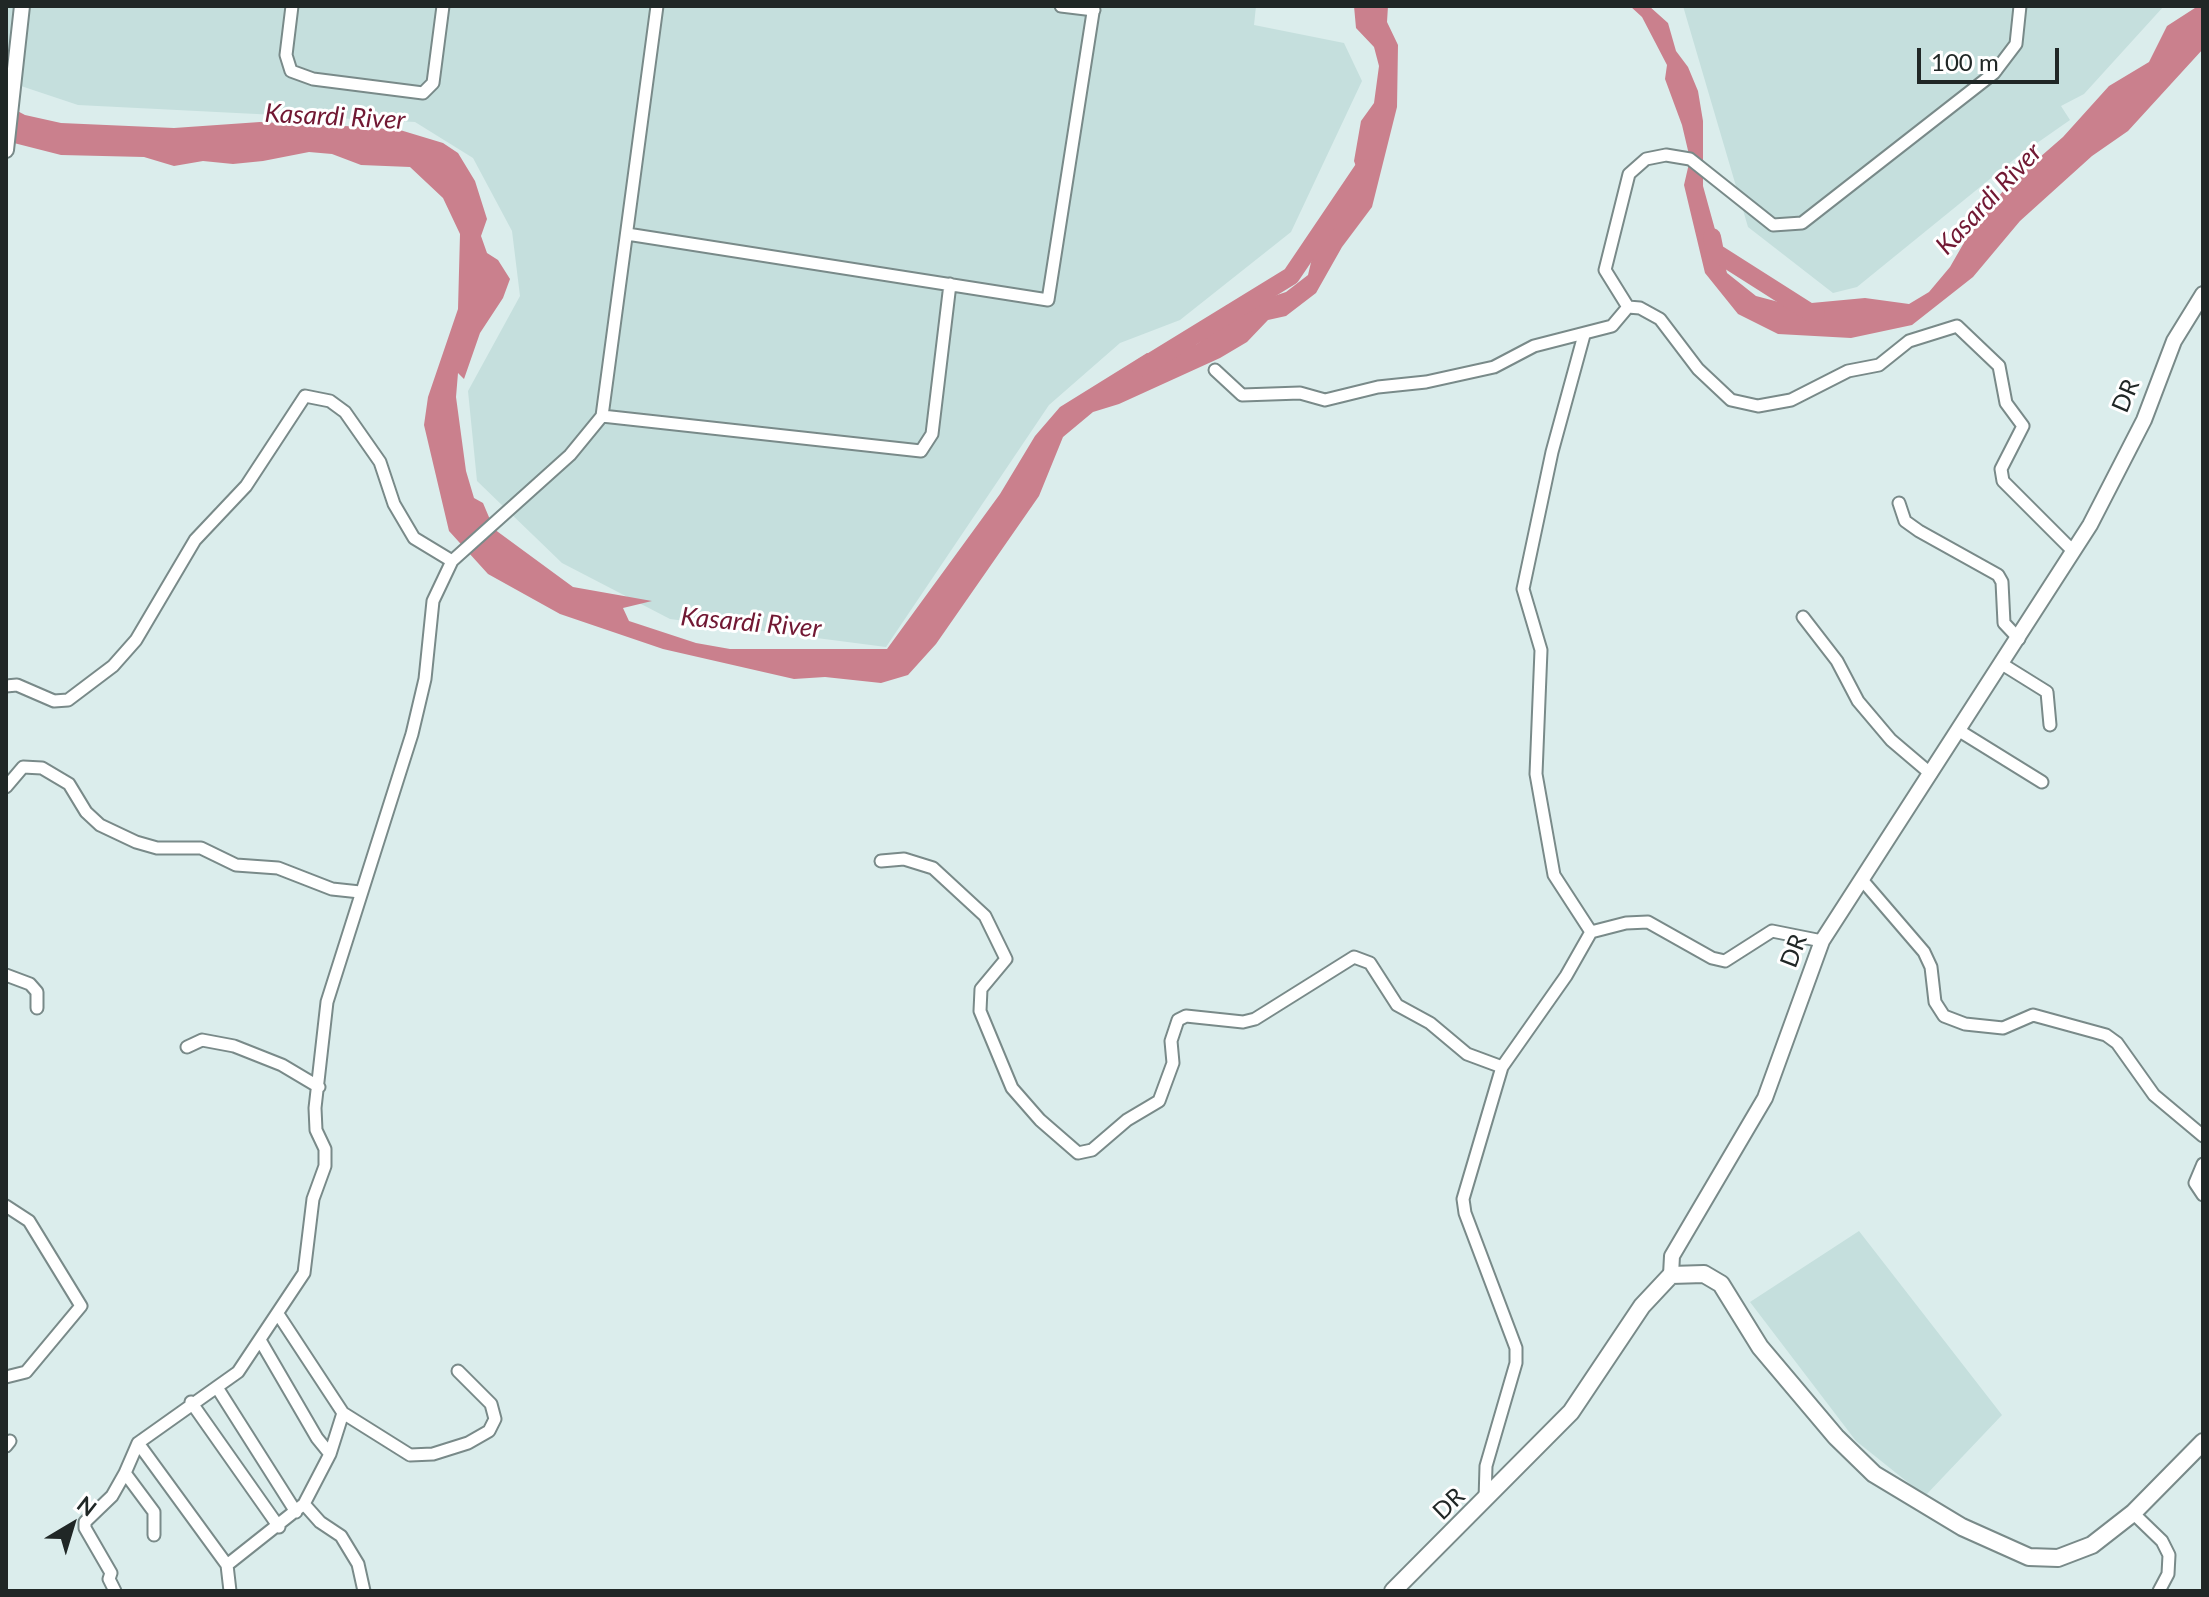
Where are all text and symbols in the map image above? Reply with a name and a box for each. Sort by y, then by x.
scale bar [1921,32,2063,82]
text: 100 m [1931,47,1999,76]
water label: Kasardi River [264,98,406,136]
water label: Kasardi River [1930,137,2048,261]
street label: DR [2106,375,2146,417]
water label: Kasardi River [679,601,823,645]
street label: DR [1775,930,1813,972]
street label: DR [1427,1482,1471,1526]
north arrow [32,1485,112,1565]
text: N [72,1490,102,1522]

